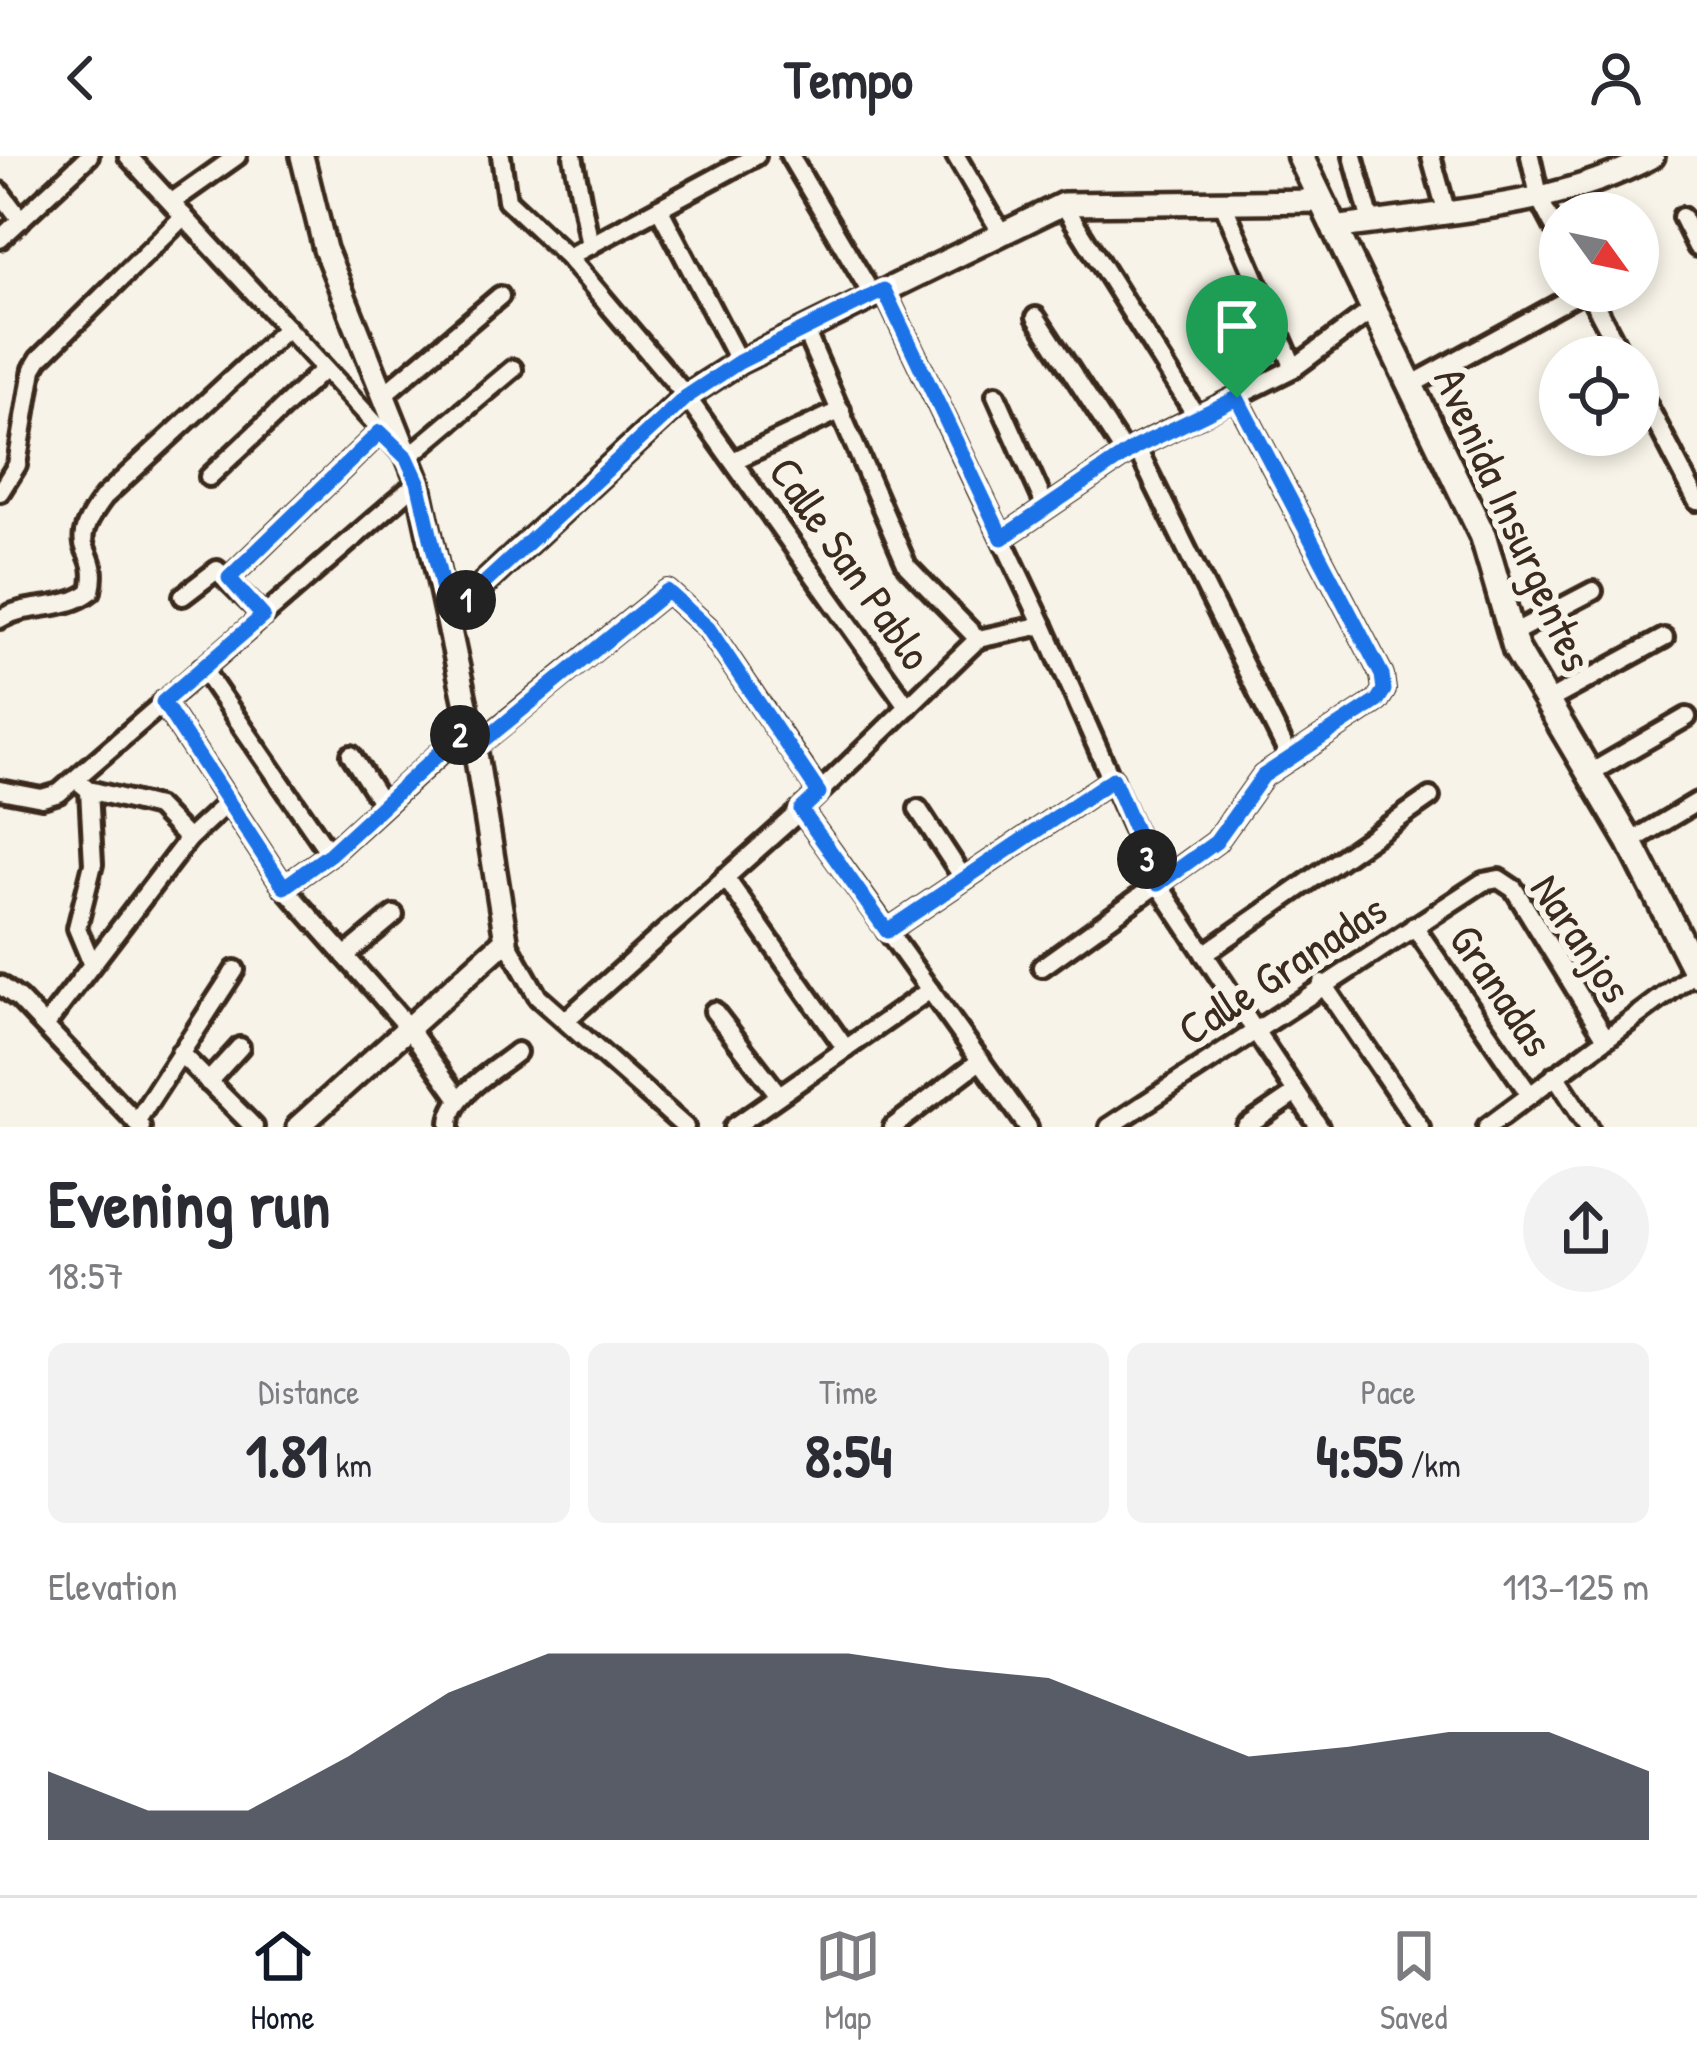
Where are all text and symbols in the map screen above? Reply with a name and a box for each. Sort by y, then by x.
text: Tempo [784,42,913,115]
icon: back [48,45,114,111]
icon: person [1583,45,1649,111]
north arrow [1539,192,1659,312]
map controls [1539,192,1659,456]
pin [1186,275,1288,398]
icon: arrive [1204,293,1270,359]
button: locate [1539,336,1659,456]
street label: Avenida Insurgentes [1420,357,1609,680]
street label: Calle San Pablo [756,444,947,681]
pin: 1 [436,570,496,630]
text: 1 [460,578,472,622]
pin: 2 [430,705,490,765]
text: 2 [452,713,468,757]
pin: 3 [1117,829,1177,889]
text: 3 [1140,837,1154,881]
street label: Naranjos [1517,861,1648,1014]
street label: Calle Granadas [1166,878,1398,1059]
street label: Granadas [1436,912,1569,1068]
text: Evening run [48,1158,330,1248]
button: share [1523,1166,1649,1292]
text: 18:57 [48,1248,124,1301]
text: Distance [258,1370,359,1414]
text: Time [819,1370,878,1414]
text: Pace [1361,1370,1416,1414]
text: 1.81 [246,1414,328,1496]
text: 8:54 [805,1414,892,1496]
text: 4:55 [1316,1414,1403,1496]
text: km [328,1443,372,1487]
text: /km [1403,1443,1461,1487]
text: Elevation [48,1559,178,1612]
text: 113–125 m [1502,1559,1649,1612]
tab: Home [250,1923,316,2039]
tab: Map [815,1923,881,2039]
tab: Saved [1380,1923,1447,2039]

